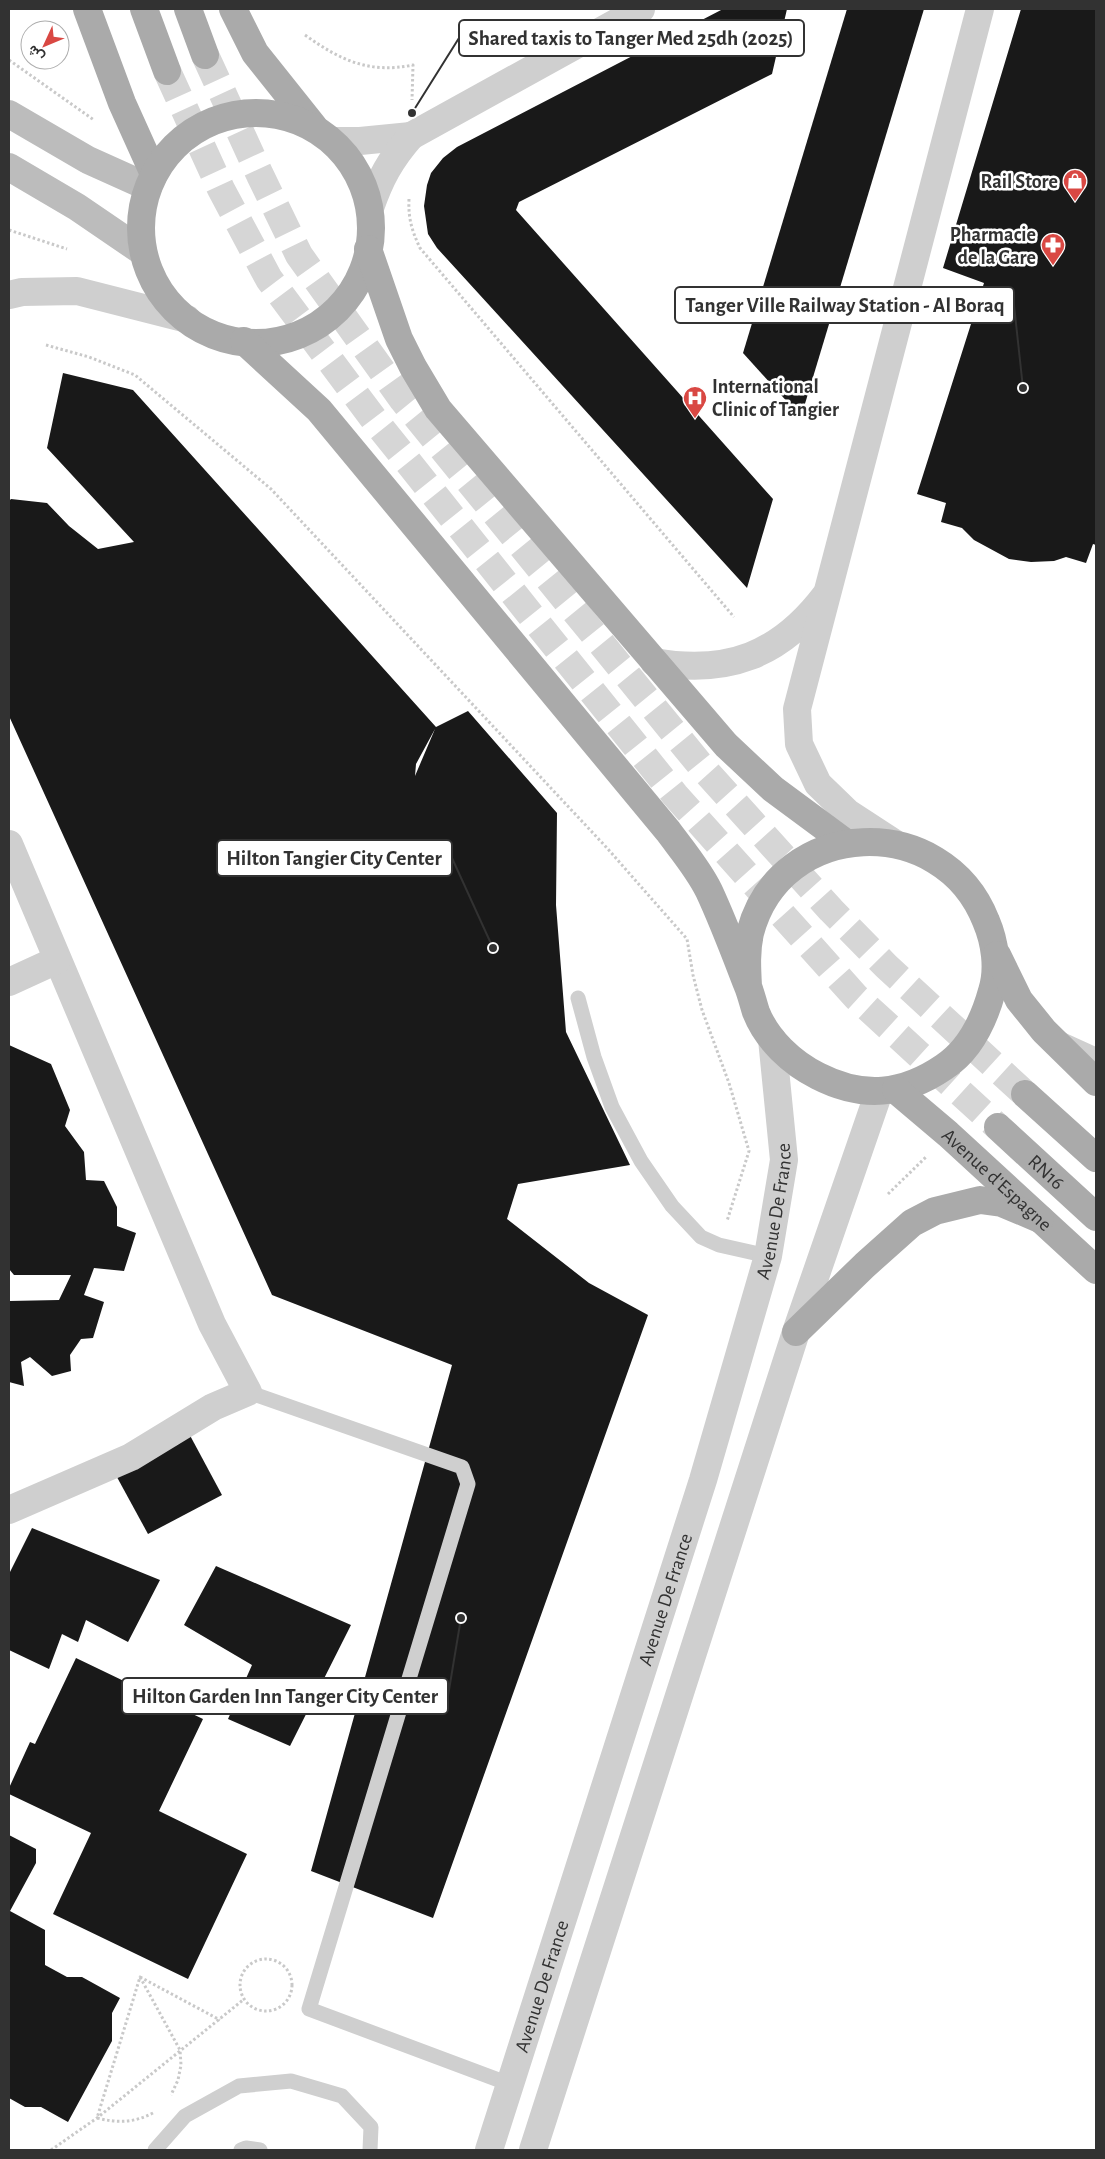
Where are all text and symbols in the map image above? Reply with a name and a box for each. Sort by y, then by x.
north arrow [20,20,70,70]
callout: Shared taxis to Tanger Med 25dh (2025) [459,20,804,56]
text: Shared taxis to Tanger Med 25dh (2025) [468,28,794,49]
text: ش [25,42,48,64]
shop icon: Rail Store [1062,168,1088,202]
place label: Rail Store [981,172,1058,192]
place label: Pharmacie de la Gare [950,225,1036,268]
pharmacy icon: Pharmacie de la Gare [1040,232,1066,266]
callout: Tanger Ville Railway Station - Al Boraq [675,287,1014,323]
text: Tanger Ville Railway Station - Al Boraq [685,295,1005,316]
place label: International Clinic of Tangier [712,377,839,420]
hospital icon: International Clinic of Tangier [682,385,708,419]
callout: Hilton Tangier City Center [217,840,452,876]
text: Hilton Tangier City Center [226,848,442,869]
street label: Avenue d'Espagne [938,1125,1055,1235]
street label: Avenue De France [753,1142,795,1282]
street label: RN16 [1024,1151,1068,1194]
street label: Avenue De France [635,1531,696,1668]
callout: Hilton Garden Inn Tanger City Center [122,1678,448,1714]
text: Hilton Garden Inn Tanger City Center [132,1686,439,1707]
street label: Avenue De France [512,1918,573,2055]

